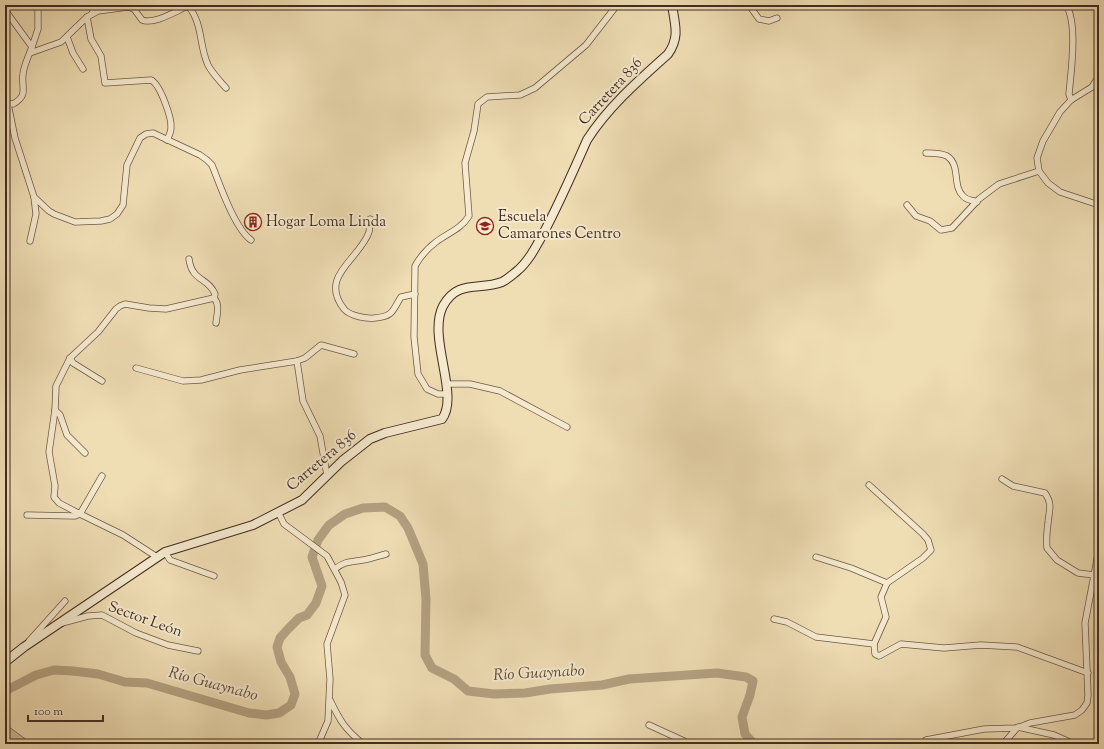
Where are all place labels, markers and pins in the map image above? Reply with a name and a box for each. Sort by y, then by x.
place label: Escuela Camarones Centro [498,207,621,245]
building icon: Hogar Loma Linda [243,212,263,232]
place label: Hogar Loma Linda [266,212,386,233]
school or university icon: Escuela Camarones Centro [475,216,495,236]

